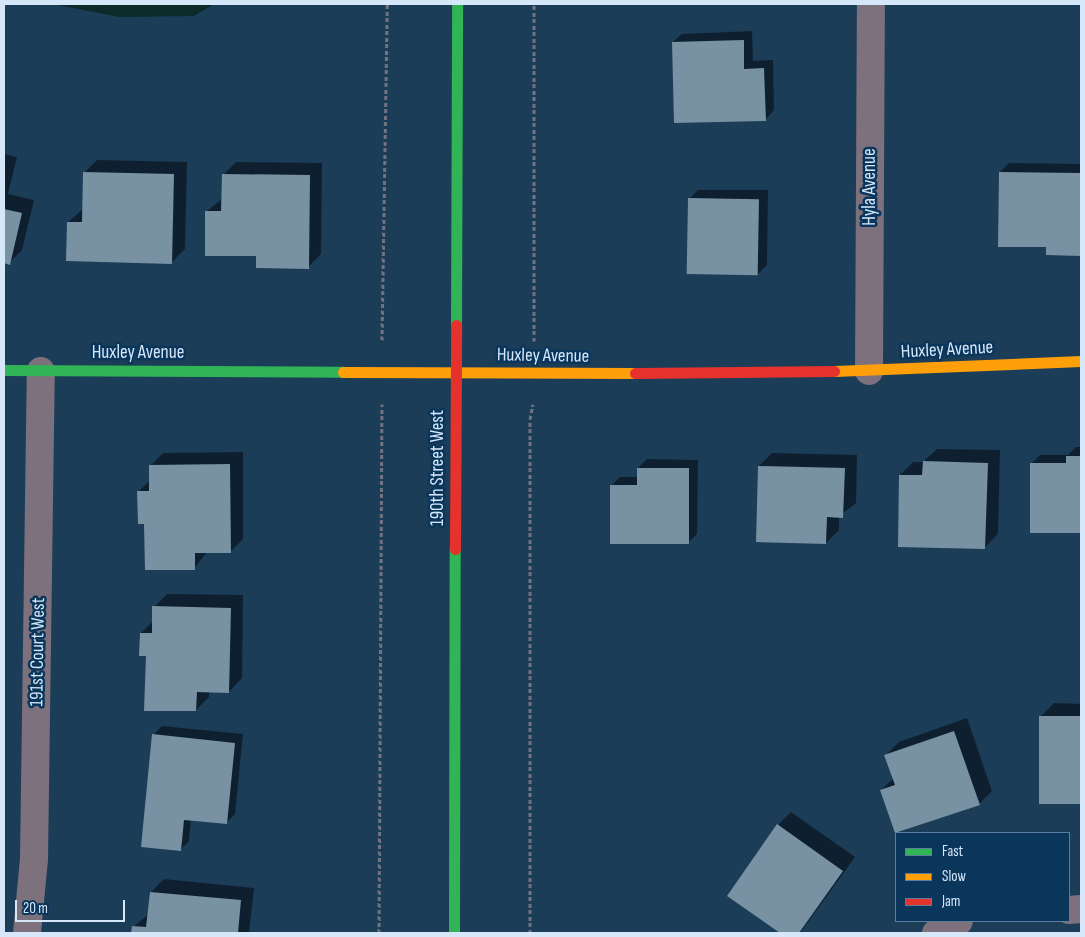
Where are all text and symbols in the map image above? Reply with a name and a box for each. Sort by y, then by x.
street label: Hyla Avenue [859,148,881,226]
street label: Huxley Avenue [900,336,994,364]
street label: Huxley Avenue [92,342,184,364]
street label: Huxley Avenue [497,344,589,368]
street label: 190th Street West [427,410,449,526]
street label: 191st Court West [26,597,50,707]
legend [895,832,1070,922]
text: Fast [942,842,963,861]
text: Slow [942,867,966,886]
scale bar [18,890,128,922]
text: Jam [942,892,960,911]
text: 20 m [23,899,48,918]

